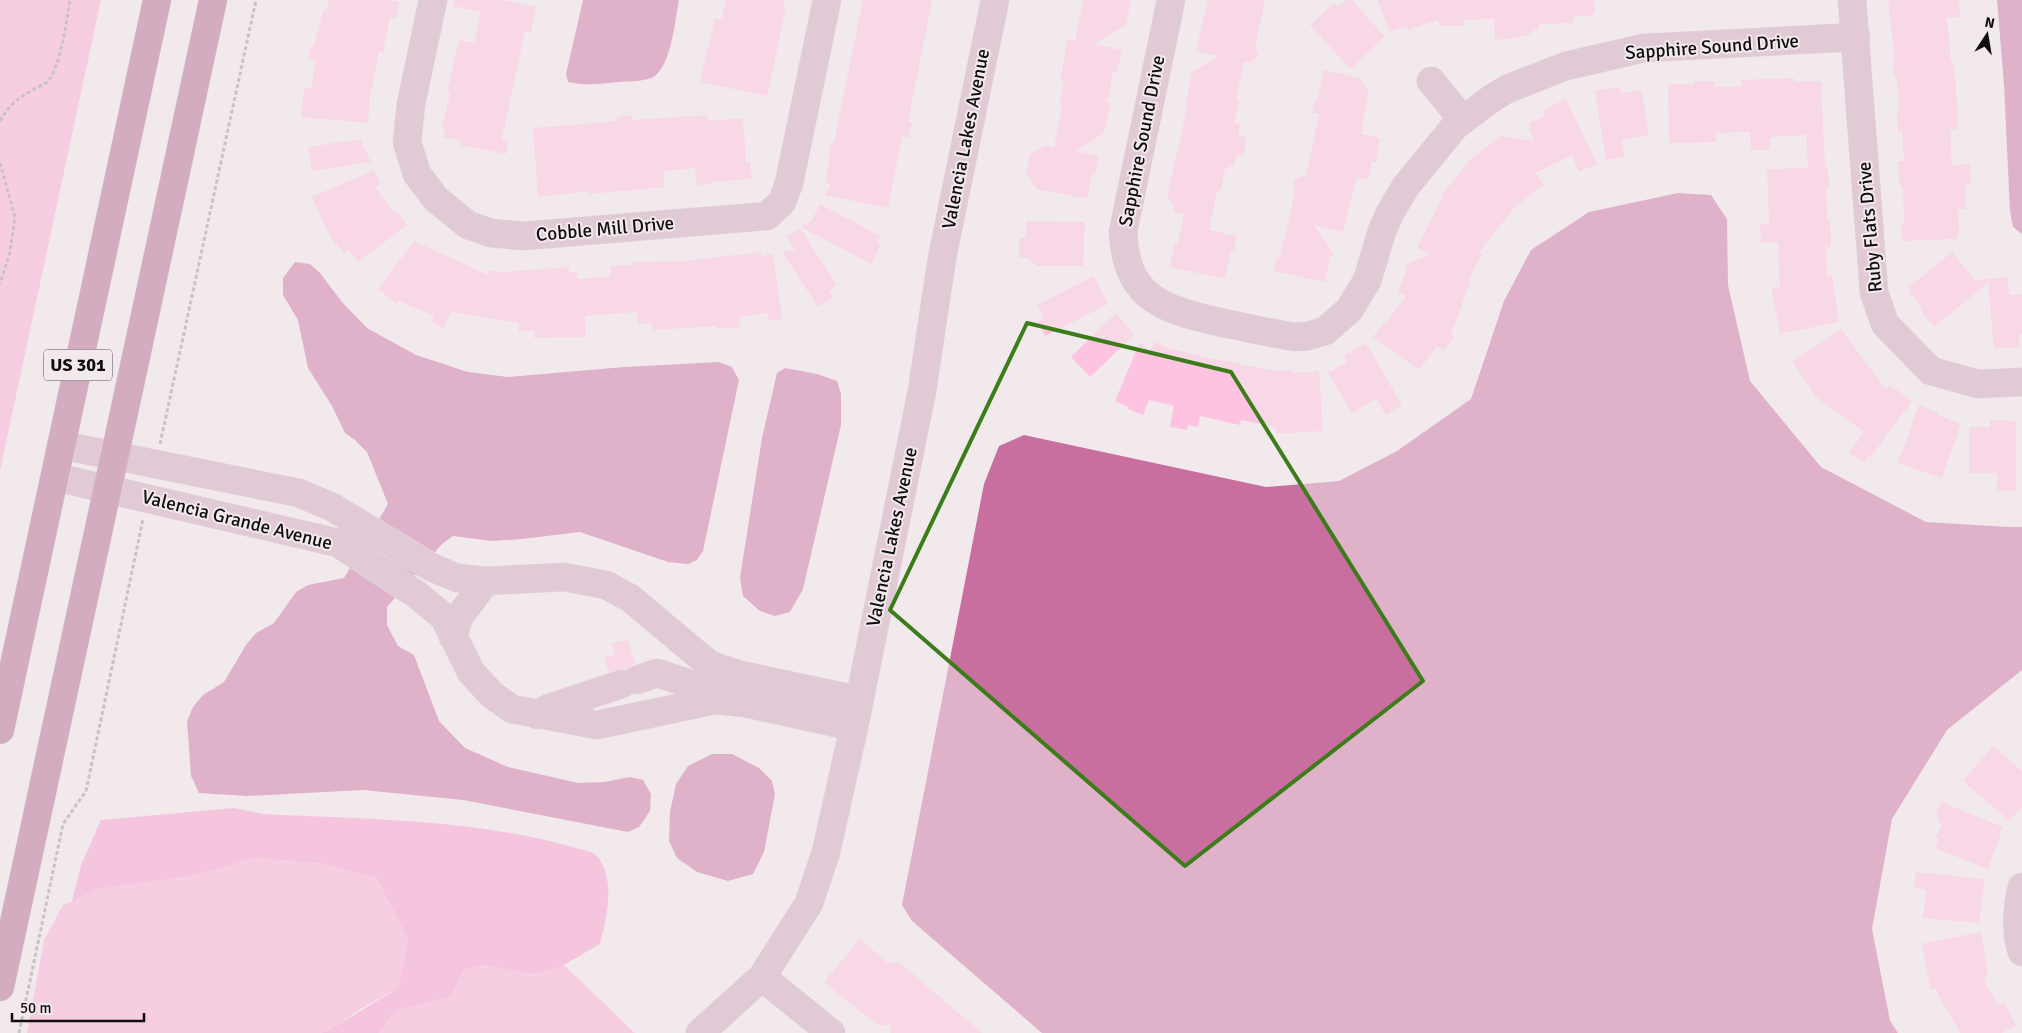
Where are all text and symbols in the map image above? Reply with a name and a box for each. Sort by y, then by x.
north arrow [1962,10,2012,60]
text: N [1983,13,1996,32]
street label: Sapphire Sound Drive [1624,29,1800,65]
street label: Valencia Lakes Avenue [937,47,995,231]
street label: Sapphire Sound Drive [1114,53,1170,229]
street label: Ruby Flats Drive [1852,161,1888,293]
street label: Cobble Mill Drive [535,211,675,247]
road number: US 301 [44,350,112,380]
street label: Valencia Lakes Avenue [861,445,923,629]
street label: Valencia Grande Avenue [139,485,335,555]
scale bar [12,990,145,1022]
text: 50 m [20,999,51,1017]

